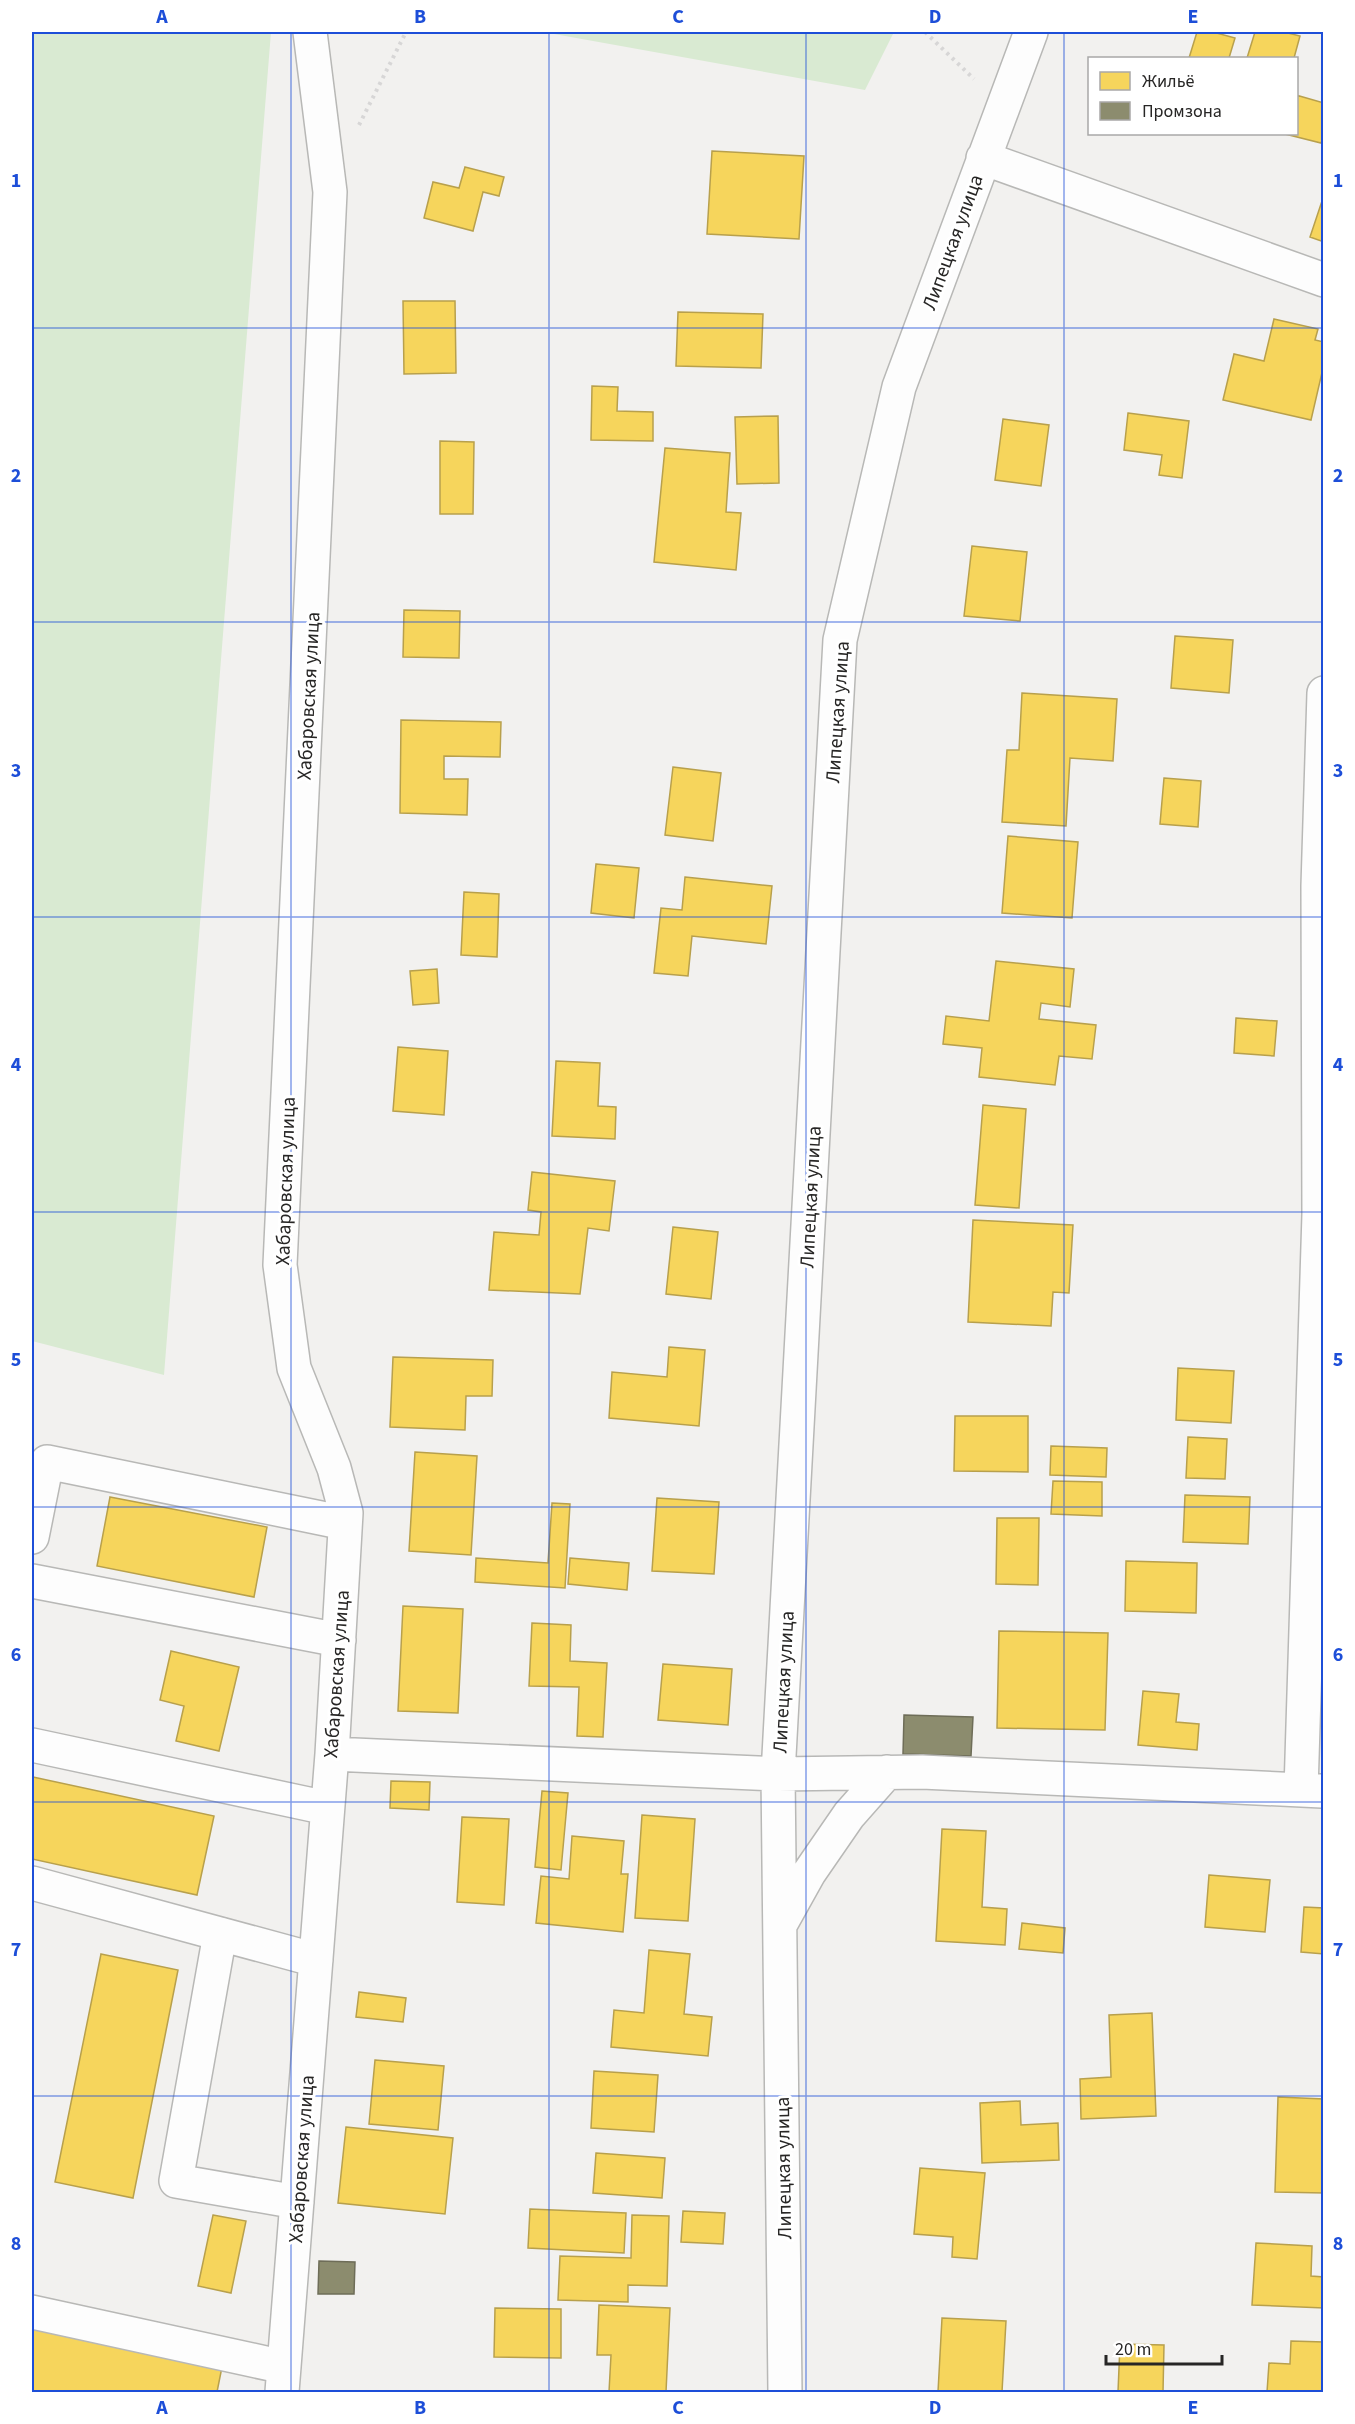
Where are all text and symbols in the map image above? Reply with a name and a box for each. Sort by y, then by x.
text: A [155,3,168,31]
text: B [414,3,426,31]
text: C [672,3,684,31]
text: D [929,3,941,31]
text: E [1188,3,1198,31]
legend [1088,57,1298,135]
text: Жильё [1142,69,1195,94]
text: Промзона [1142,99,1222,124]
text: 1 [11,167,21,195]
text: 1 [1333,167,1343,195]
street label: Липецкая улица [915,171,990,314]
text: 2 [11,462,21,490]
text: 2 [1333,462,1343,490]
street label: Хабаровская улица [291,611,327,781]
street label: Липецкая улица [819,640,857,784]
text: 3 [11,757,21,785]
text: 3 [1333,757,1343,785]
text: 4 [11,1051,22,1079]
text: 4 [1333,1051,1344,1079]
street label: Хабаровская улица [269,1096,303,1266]
street label: Липецкая улица [793,1125,829,1269]
text: 5 [11,1346,21,1374]
text: 5 [1333,1346,1343,1374]
street label: Хабаровская улица [317,1589,357,1759]
street label: Липецкая улица [766,1610,802,1754]
text: 6 [11,1641,21,1669]
text: 6 [1333,1641,1343,1669]
text: 7 [11,1936,21,1964]
text: 7 [1333,1936,1343,1964]
street label: Хабаровская улица [282,2074,322,2244]
street label: Липецкая улица [769,2096,799,2239]
text: 8 [11,2230,21,2258]
text: 8 [1333,2230,1343,2258]
scale bar [1106,2328,1222,2366]
text: 20 m [1115,2337,1151,2362]
text: A [155,2394,168,2422]
text: B [414,2394,426,2422]
text: C [672,2394,684,2422]
text: D [929,2394,941,2422]
text: E [1188,2394,1198,2422]

